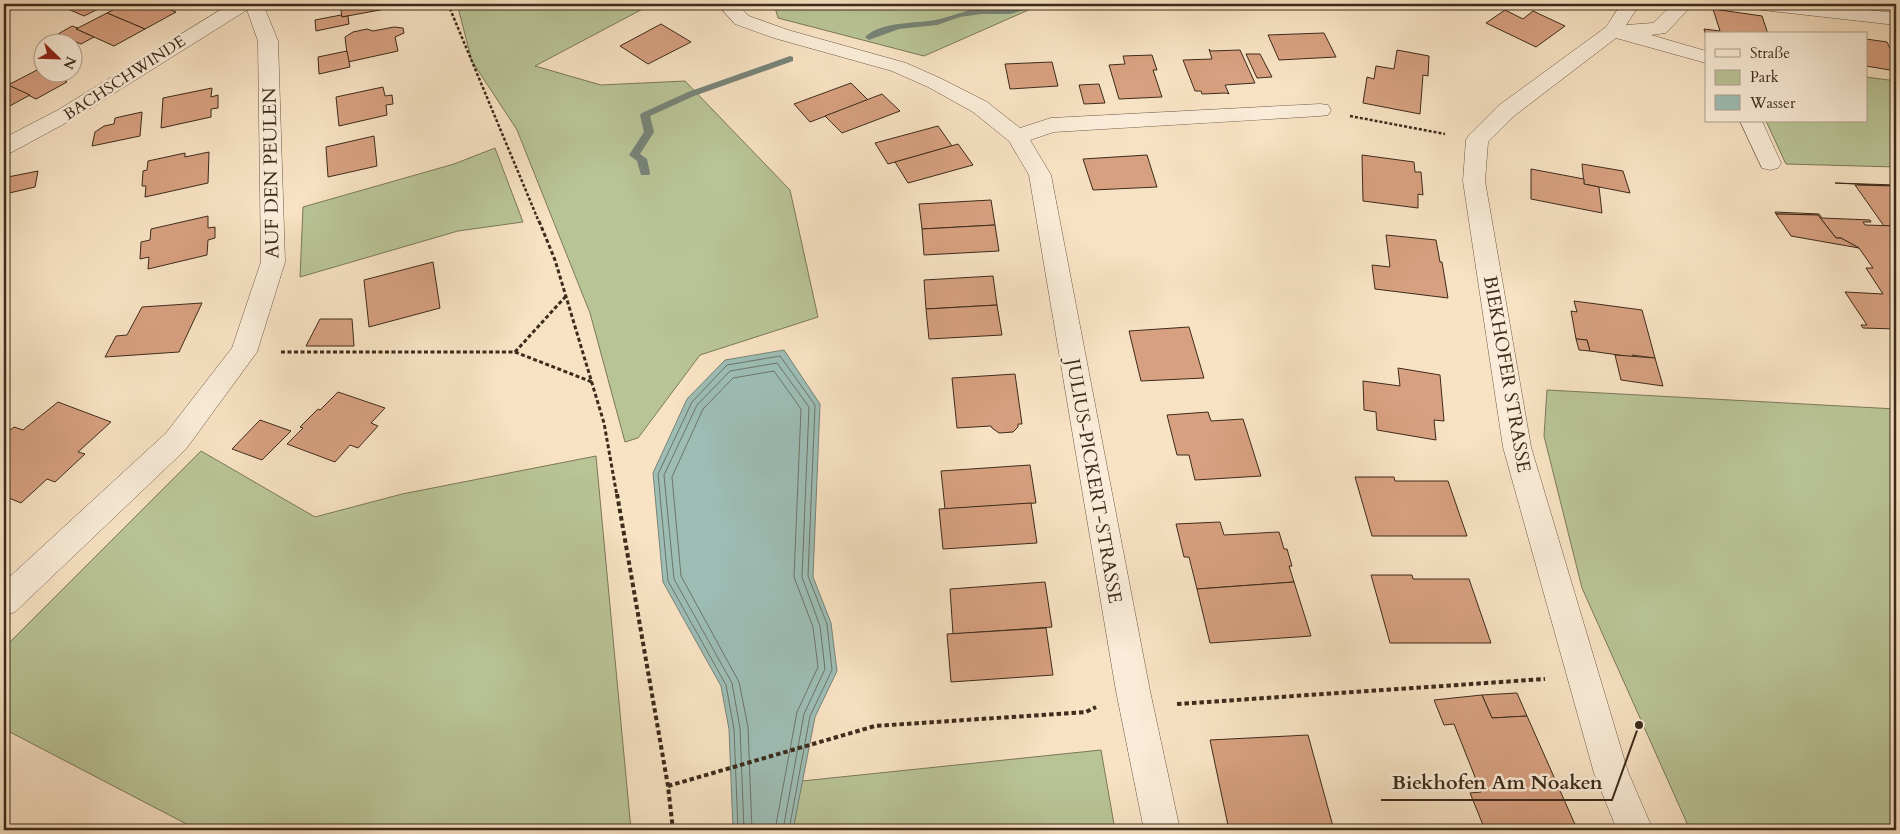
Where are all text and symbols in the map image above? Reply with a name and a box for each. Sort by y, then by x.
street label: BACHSCHWINDE [60,31,188,123]
north arrow [32,32,82,82]
legend [1705,32,1868,122]
text: Straße [1750,43,1790,63]
text: Park [1750,67,1779,87]
street label: AUF DEN PEULEN [257,87,285,259]
text: Wasser [1749,93,1796,113]
street label: BIEKHOFER STRASSE [1477,274,1537,475]
street label: JULIUS-PICKERT-STRASSE [1059,354,1128,606]
callout: Biekhofen Am Noaken [1381,765,1612,800]
text: Biekhofen Am Noaken [1391,769,1603,796]

